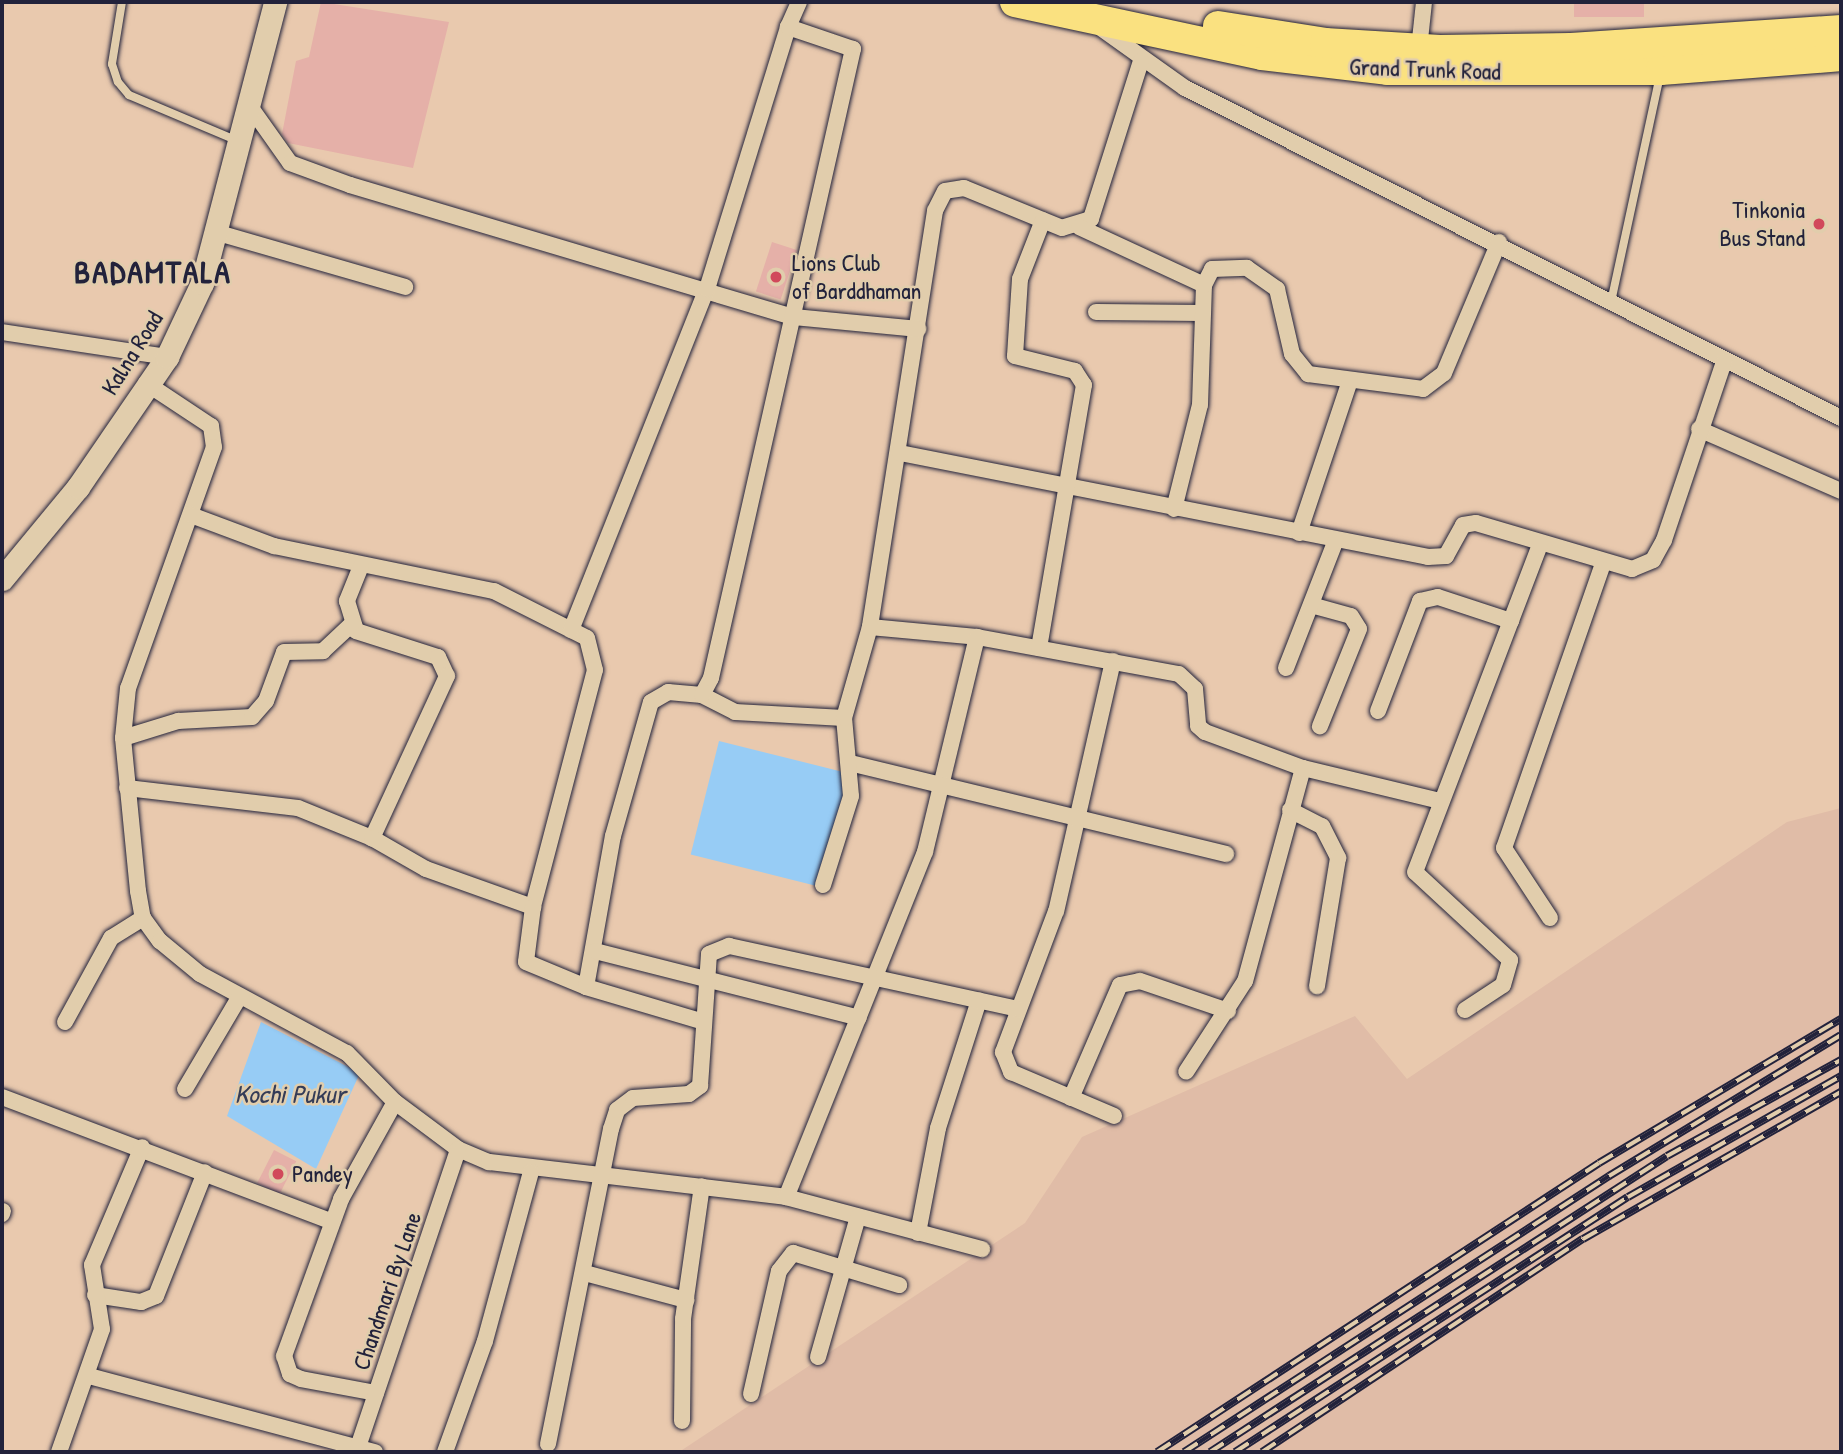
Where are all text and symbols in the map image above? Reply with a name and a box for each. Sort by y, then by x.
street label: Grand Trunk Road [1349,52,1501,86]
place label: Tinkonia Bus Stand [1720,196,1805,252]
marker: Tinkonia Bus Stand [1811,216,1827,232]
place label: Lions Club of Barddhaman [792,249,921,305]
district label: BADAMTALA [75,253,231,291]
marker: Lions Club of Barddhaman [766,267,786,287]
street label: Kalna Road [95,306,169,400]
water label: Kochi Pukur [235,1078,345,1110]
place label: Pandey [292,1160,353,1188]
marker: Pandey [270,1166,286,1182]
street label: Chandmari By Lane [346,1208,428,1374]

